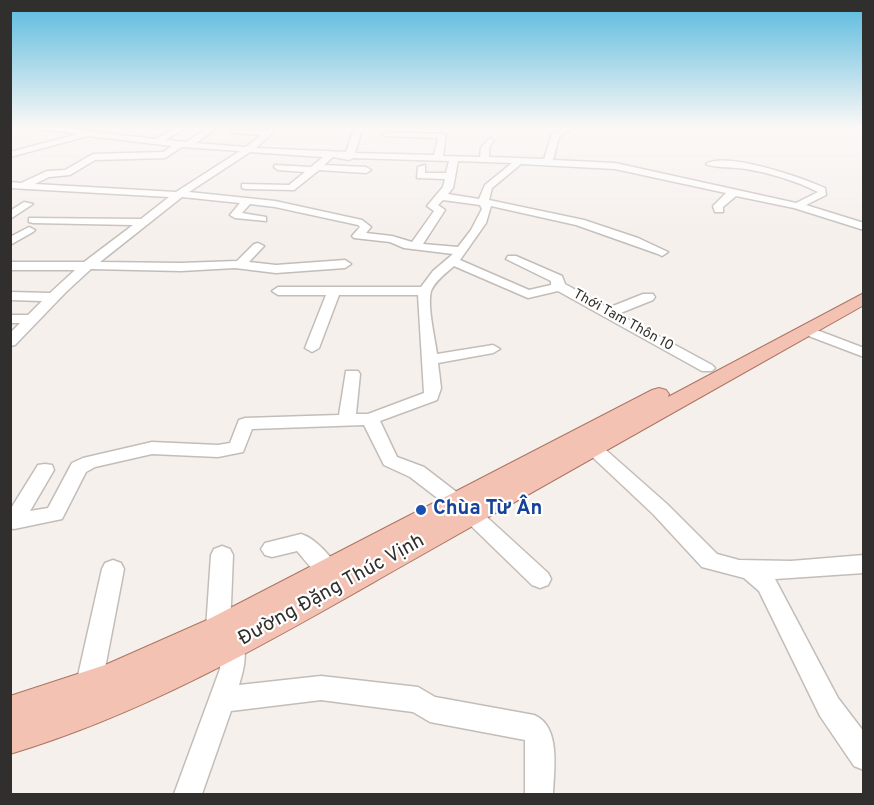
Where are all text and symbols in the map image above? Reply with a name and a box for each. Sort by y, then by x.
street label: Thới Tam Thôn 10 [570,286,676,356]
place label: Chùa Từ Ân [433,498,542,522]
marker: Chùa Từ Ân [414,503,428,517]
street label: Đường Đặng Thúc Vịnh [235,530,429,652]

